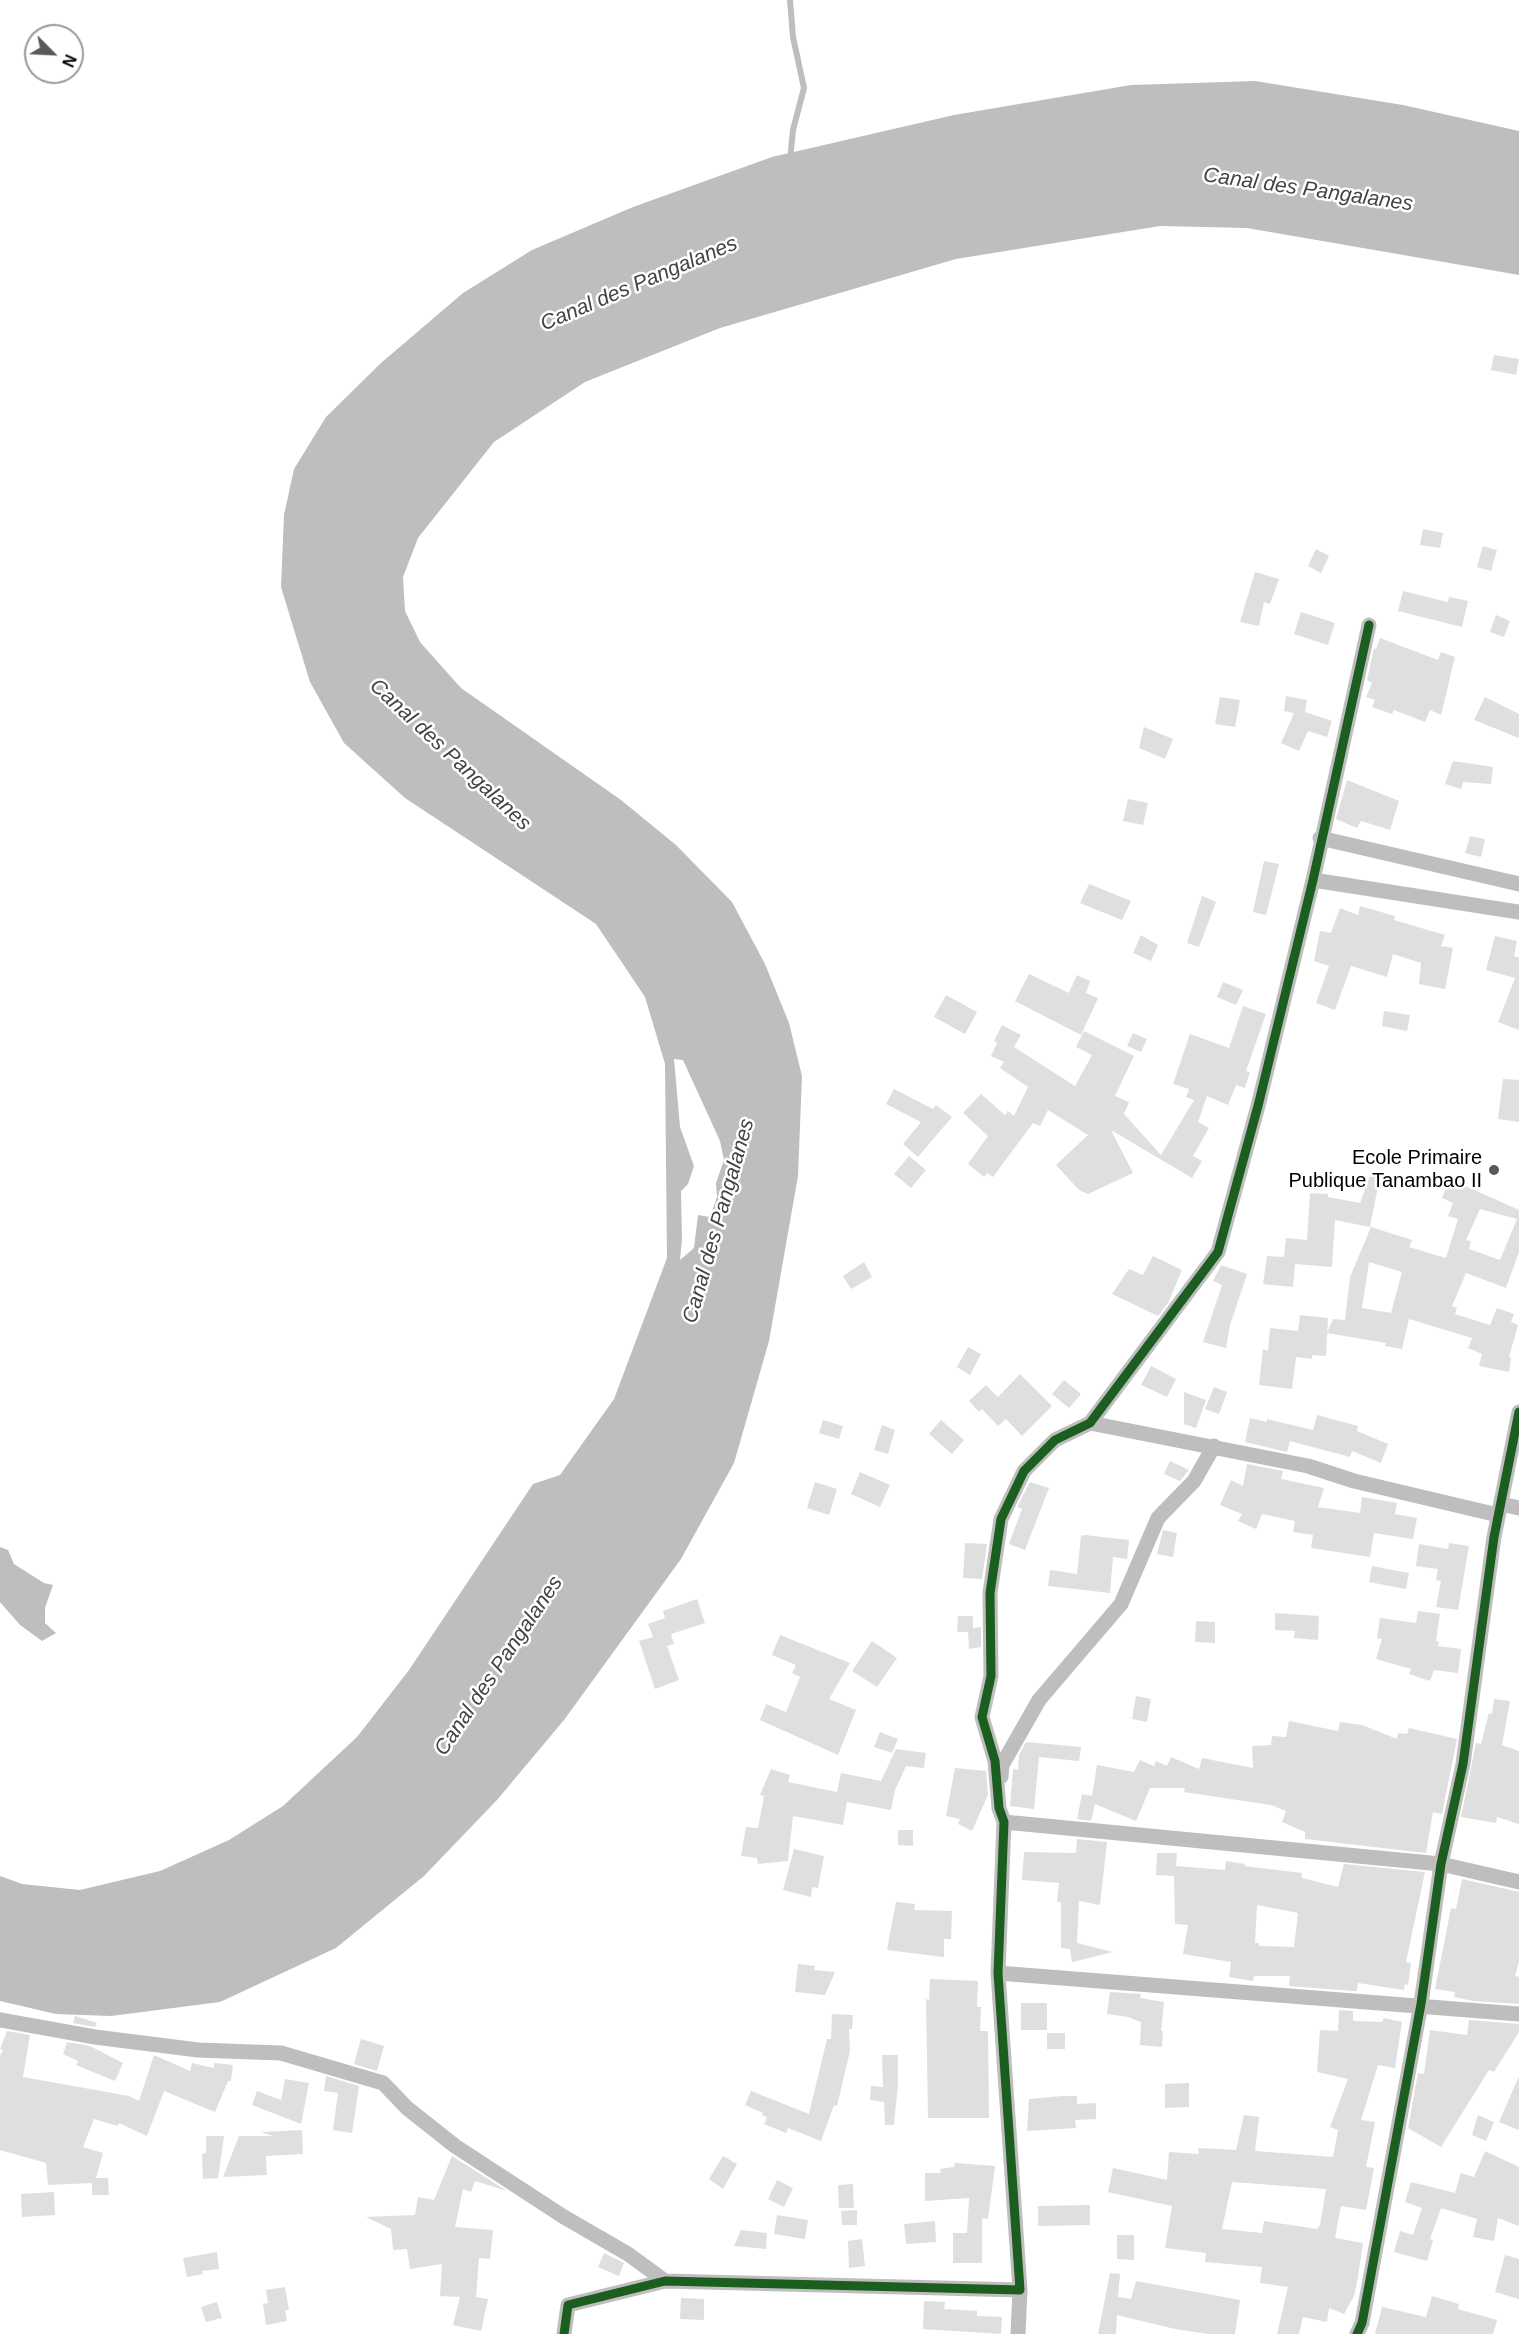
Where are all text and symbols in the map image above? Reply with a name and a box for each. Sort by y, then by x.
north arrow [24,24,84,84]
text: N [59,52,79,69]
water label: Canal des Pangalanes [1202,163,1414,217]
water label: Canal des Pangalanes [537,231,741,337]
water label: Canal des Pangalanes [364,674,536,836]
water label: Canal des Pangalanes [678,1116,760,1326]
place label: Ecole Primaire Publique Tanambao II [1289,1146,1482,1193]
marker: Ecole Primaire Publique Tanambao II [1487,1163,1501,1177]
water label: Canal des Pangalanes [429,1571,569,1761]

